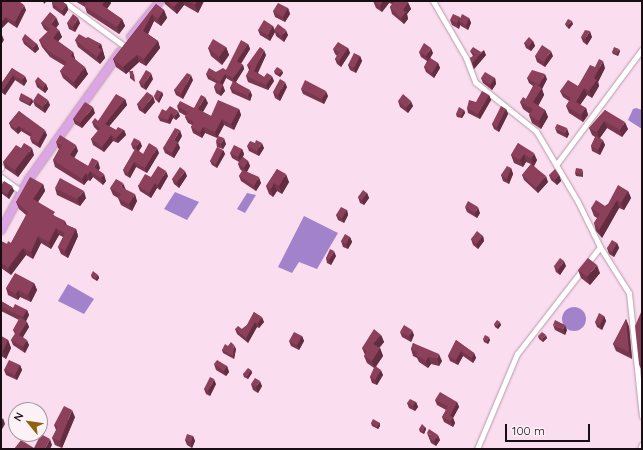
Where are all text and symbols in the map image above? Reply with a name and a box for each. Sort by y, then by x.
north arrow [8,402,48,442]
text: N [10,410,26,424]
scale bar [507,416,592,442]
text: 100 m [512,423,545,438]

